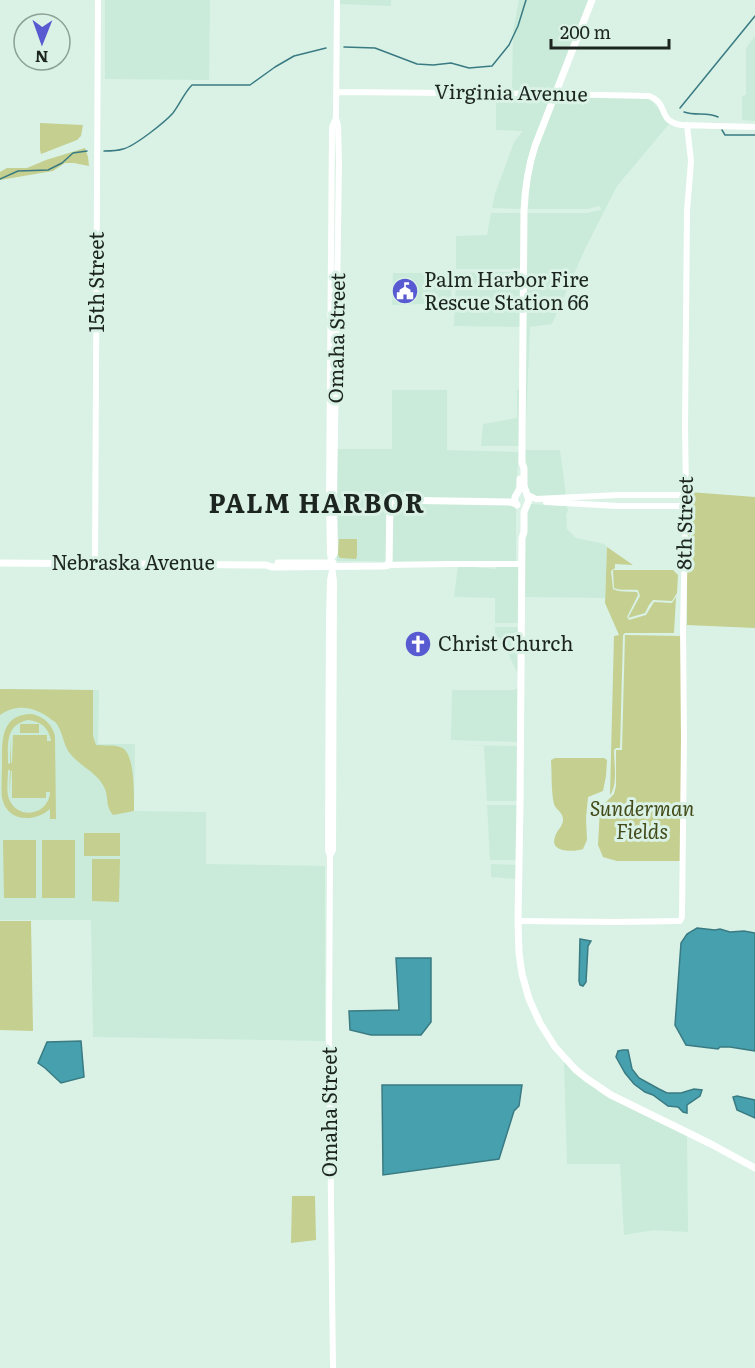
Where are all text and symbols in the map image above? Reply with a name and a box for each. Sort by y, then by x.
north arrow [12,12,72,72]
scale bar [551,12,670,50]
text: 200 m [560,18,611,45]
text: N [35,46,49,70]
street label: Virginia Avenue [434,75,588,107]
street label: 15th Street [80,232,110,332]
place label: Palm Harbor Fire Rescue Station 66 [424,263,589,316]
street label: Omaha Street [319,272,351,404]
public building icon: Palm Harbor Fire Rescue Station 66 [390,276,420,306]
street label: 8th Street [667,476,699,570]
district label: PALM HARBOR [208,482,426,521]
street label: Nebraska Avenue [51,546,215,576]
place label: Christ Church [438,627,573,657]
church icon: Christ Church [403,629,433,659]
park label: Sunderman Fields [590,792,694,845]
street label: Omaha Street [313,1047,343,1177]

